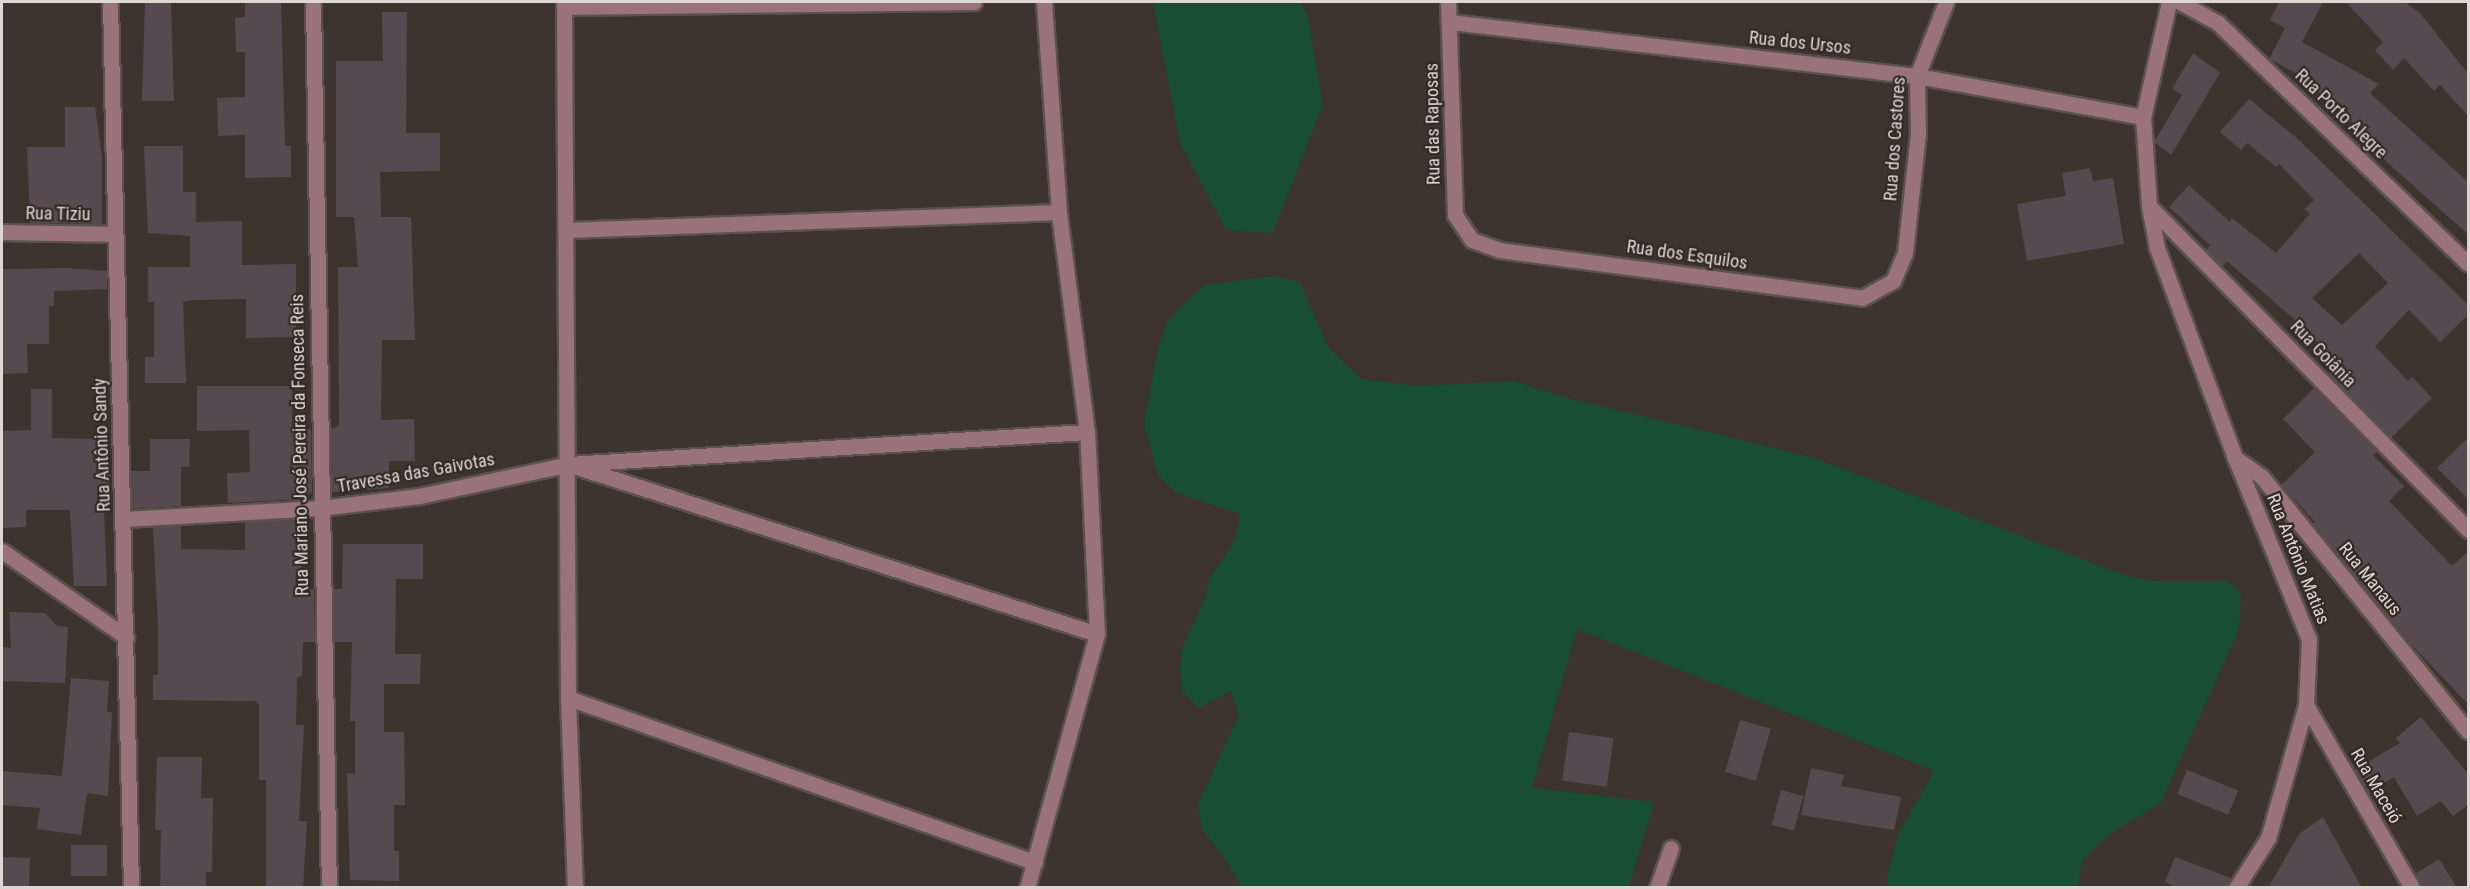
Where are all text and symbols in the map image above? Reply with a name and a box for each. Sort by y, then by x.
street label: Rua dos Ursos [1748,27,1852,59]
street label: Rua das Raposas [1421,63,1445,185]
street label: Rua Porto Alegre [2290,65,2392,163]
street label: Rua dos Castores [1880,76,1910,202]
street label: Rua Tiziu [25,203,91,225]
street label: Rua dos Esquilos [1625,236,1749,274]
street label: Rua Mariano José Pereira da Fonseca Reis [287,294,313,596]
street label: Rua Goiânia [2286,316,2360,392]
street label: Rua Antônio Sandy [89,378,115,512]
street label: Travessa das Gaivotas [336,449,496,497]
street label: Rua Antônio Matias [2262,491,2334,627]
street label: Rua Manaus [2334,538,2406,620]
street label: Rua Maceió [2346,745,2406,827]

